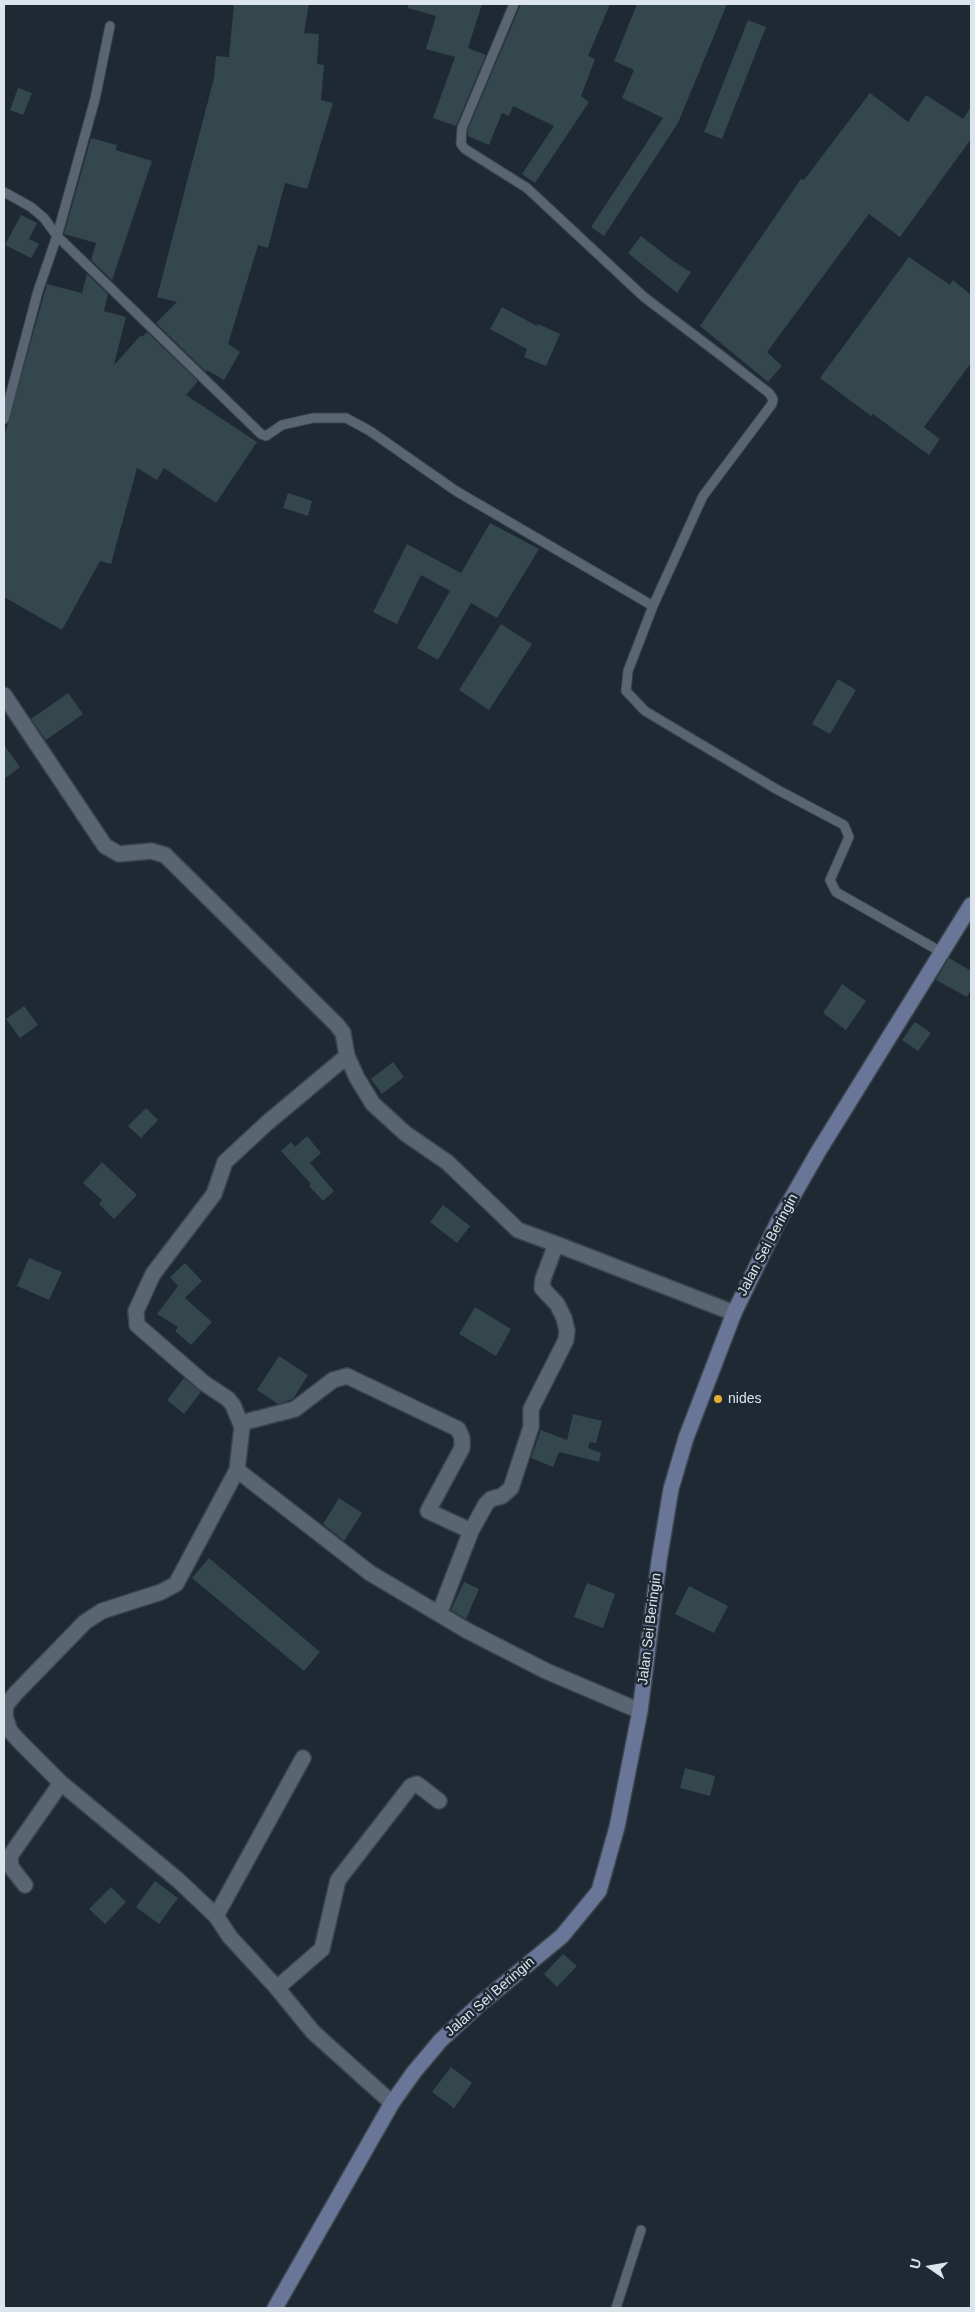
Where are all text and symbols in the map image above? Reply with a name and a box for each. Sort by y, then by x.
street label: Jalan Sei Beringin [734,1191,802,1299]
place label: nides [728,1391,761,1407]
marker: nides [712,1393,724,1405]
street label: Jalan Sei Beringin [635,1572,665,1686]
street label: Jalan Sei Beringin [442,1954,538,2040]
north arrow [905,2242,955,2292]
text: U [906,2257,924,2270]

